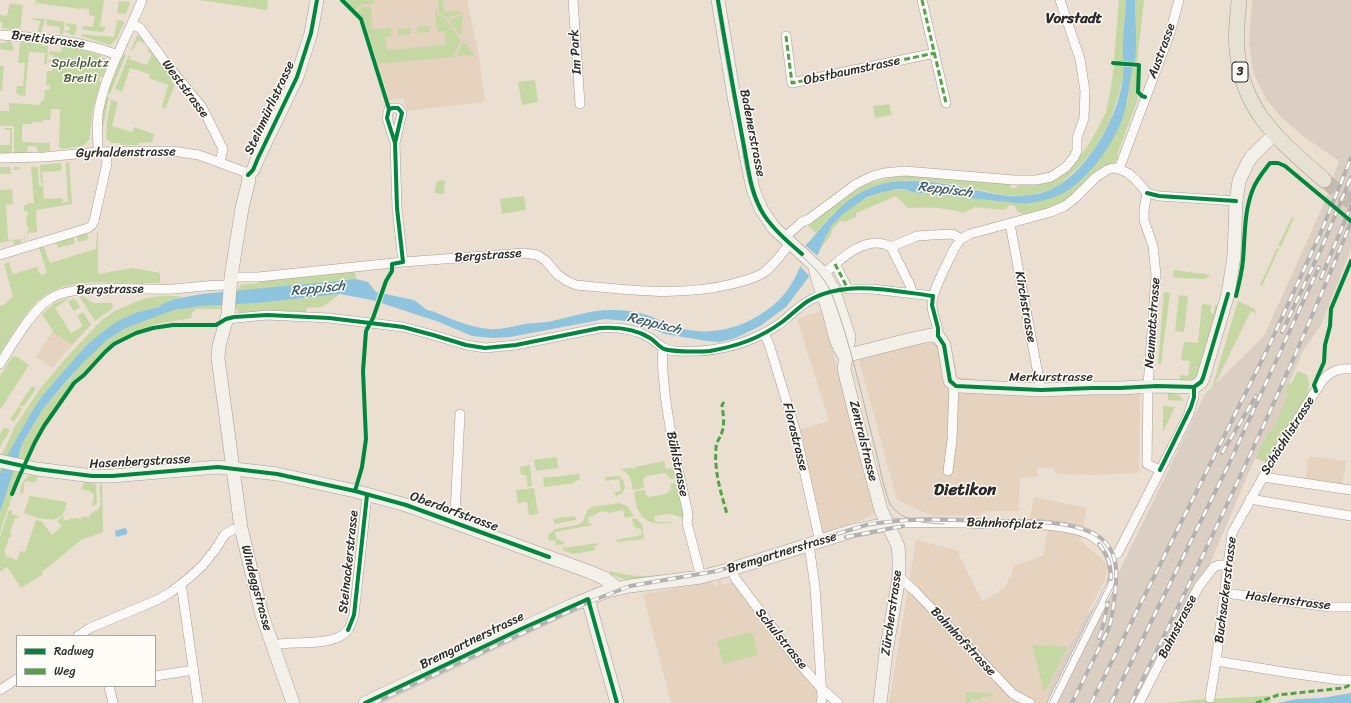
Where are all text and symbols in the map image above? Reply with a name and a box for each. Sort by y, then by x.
district label: Vorstadt [1046,10,1102,28]
street label: Austrasse [1145,21,1179,81]
street label: Breitistrasse [10,28,86,52]
street label: Im Park [567,29,585,75]
street label: Obstbaumstrasse [802,53,902,89]
park label: Spielplatz Breiti [51,56,109,87]
street label: Weststrasse [158,57,212,121]
street label: Steinmürlistrasse [241,59,299,157]
road number: 3 [1232,62,1248,82]
street label: Badenerstrasse [736,88,768,178]
street label: Gyrhaldenstrasse [76,144,176,162]
water label: Reppisch [917,178,973,202]
street label: Bergstrasse [454,246,522,266]
street label: Kirchstrasse [1011,270,1039,344]
street label: Neumattstrasse [1142,277,1164,369]
water label: Reppisch [290,278,346,300]
street label: Bergstrasse [76,282,144,298]
water label: Reppisch [626,309,682,339]
street label: Merkurstrasse [1009,370,1093,386]
street label: Schächlistrasse [1258,394,1318,478]
street label: Zentralstrasse [845,399,881,483]
street label: Florastrasse [779,401,811,473]
street label: Bühlstrasse [662,430,692,498]
street label: Hasenbergstrasse [89,452,191,472]
district label: Dietikon [934,481,996,501]
street label: Oberdorfstrasse [408,489,500,535]
street label: Steinackerstrasse [336,510,362,614]
street label: Bahnhofplatz [966,515,1044,533]
street label: Bremgartnerstrasse [725,529,839,577]
street label: Buchsackerstrasse [1212,536,1240,644]
street label: Windeggstrasse [237,543,275,633]
street label: Zürcherstrasse [878,569,906,657]
street label: Haslernstrasse [1245,588,1331,614]
street label: Bahnstrasse [1155,593,1201,661]
street label: Bahnhofstrasse [927,604,999,680]
street label: Schulstrasse [752,605,810,673]
street label: Bremgartnerstrasse [417,609,527,673]
legend [16,635,156,687]
text: Radweg [54,640,94,662]
text: Weg [54,660,75,682]

